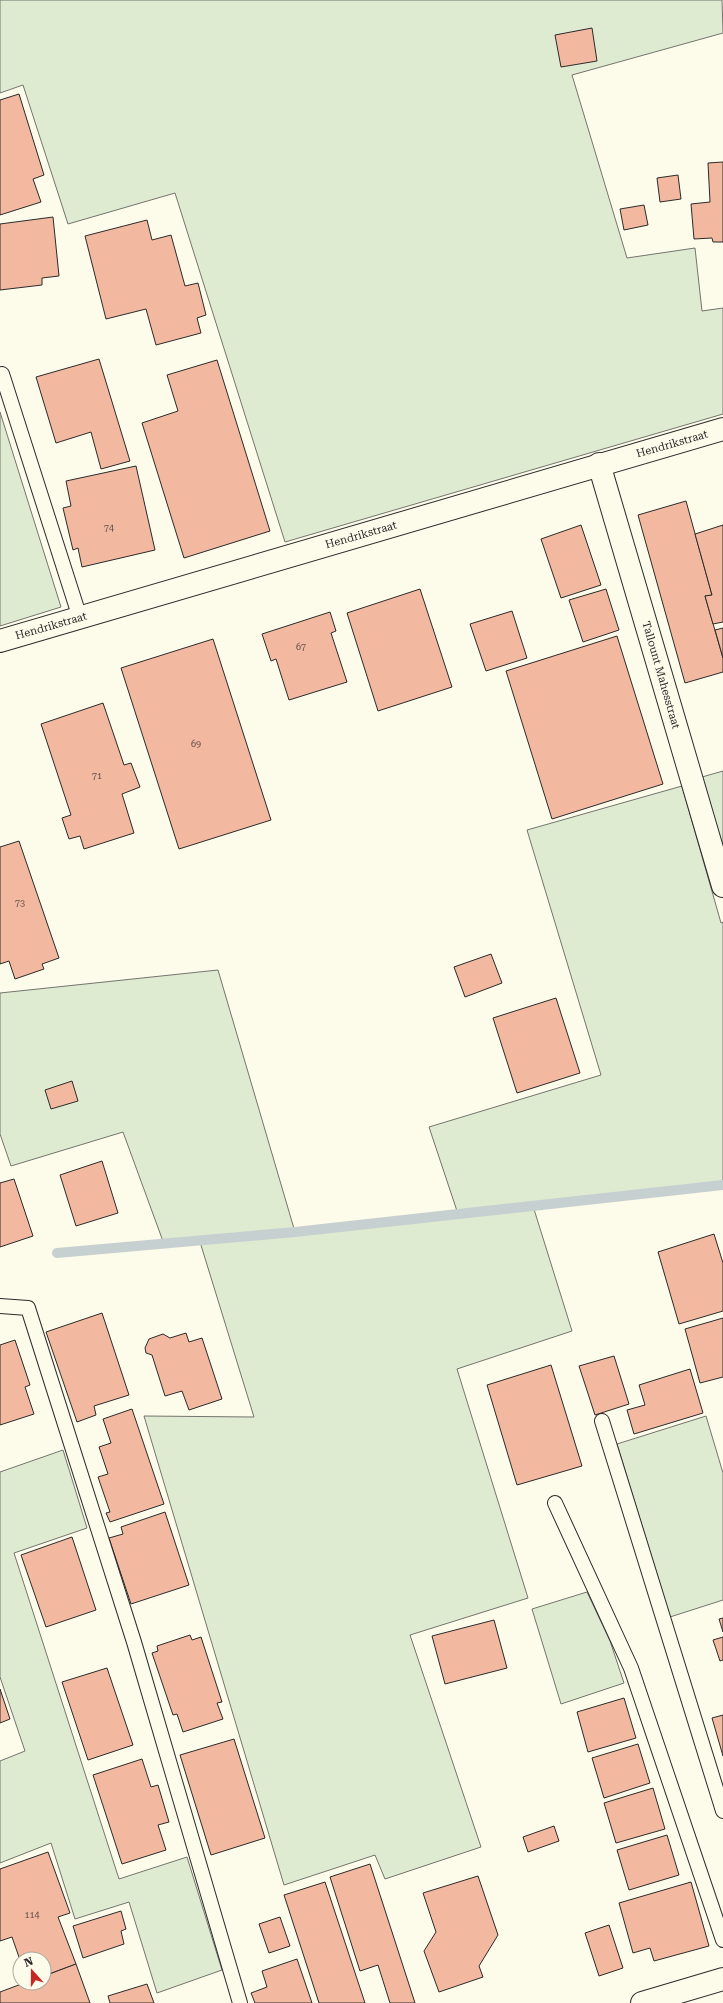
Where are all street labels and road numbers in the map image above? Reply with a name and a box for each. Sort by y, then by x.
street label: Hendrikstraat [635,428,709,460]
street label: Hendrikstraat [324,519,398,551]
street label: Hendrikstraat [14,610,88,642]
street label: Tallount Mahesstraat [639,620,683,730]

